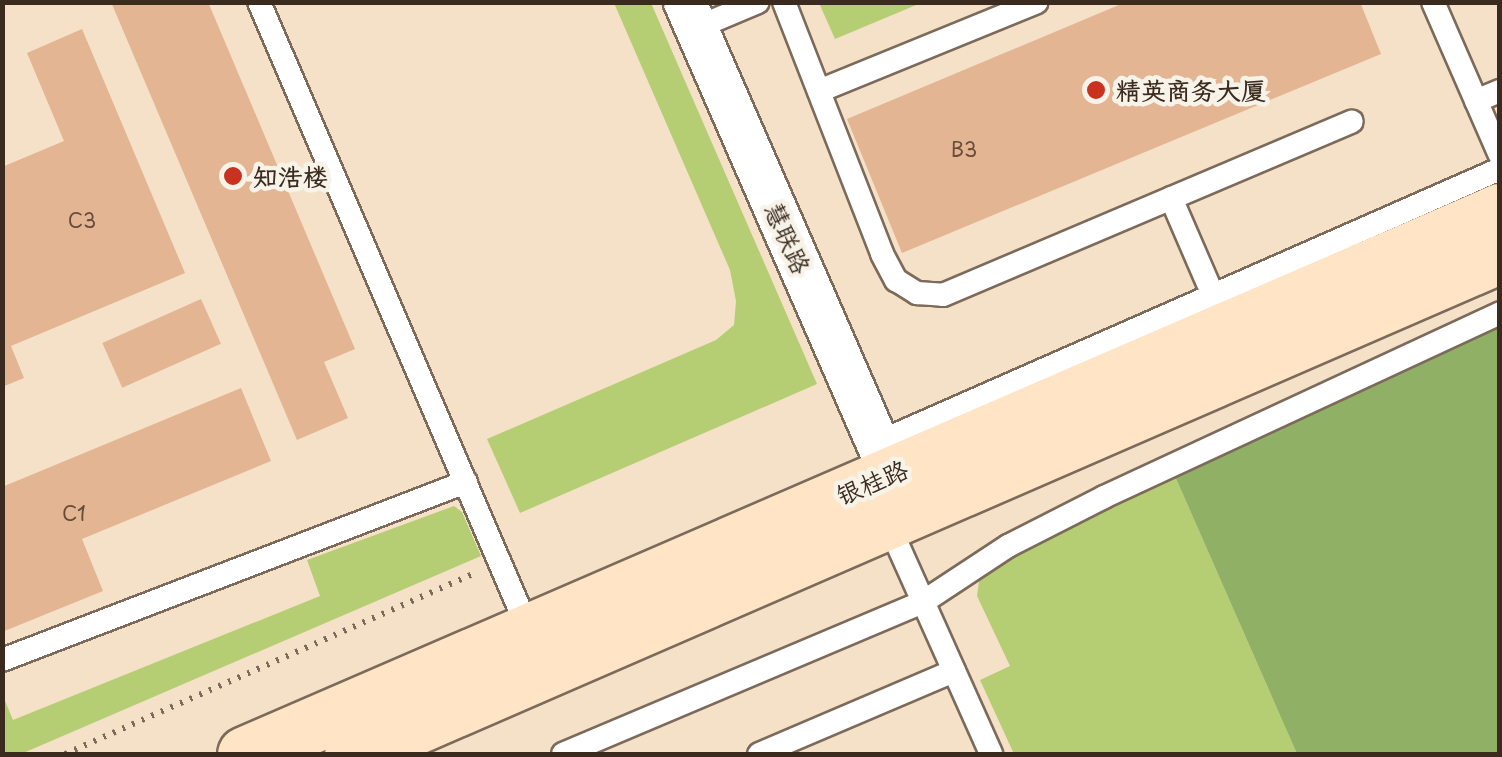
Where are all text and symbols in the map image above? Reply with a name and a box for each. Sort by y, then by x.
place label: 精英商务大厦 [1116,75,1266,105]
marker: 精英商务大厦 [1085,79,1107,101]
house number: B3 [951,137,977,161]
place label: 知浩楼 [253,161,328,191]
marker: 知浩楼 [222,165,244,187]
street label: 慧联路 [759,198,817,278]
house number: C3 [68,208,96,232]
street label: 银桂路 [832,454,912,510]
house number: C1 [62,501,86,525]

